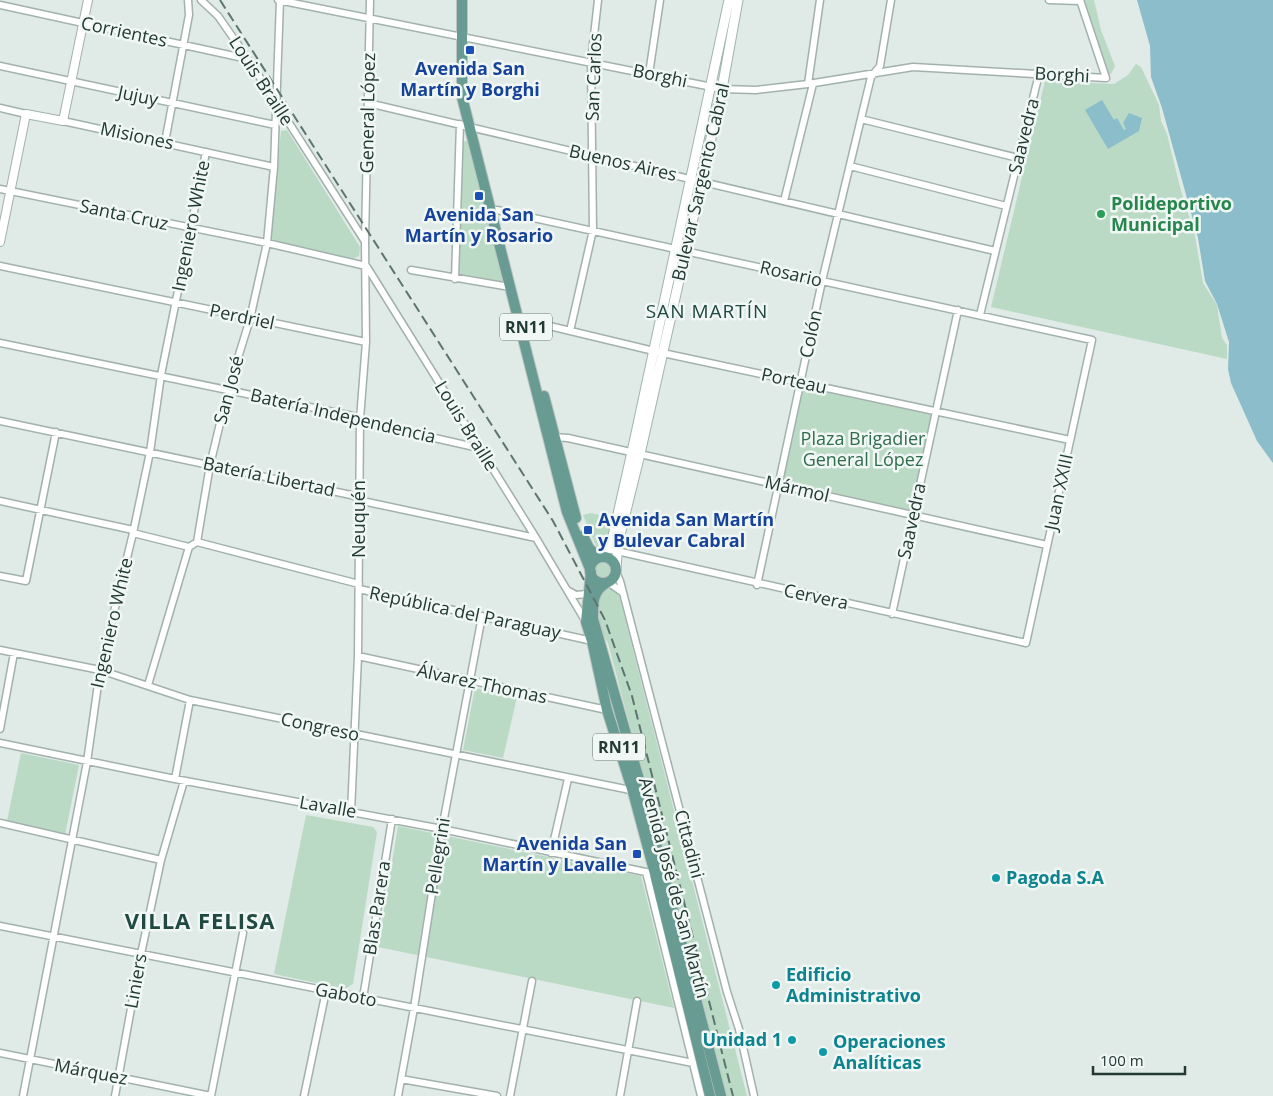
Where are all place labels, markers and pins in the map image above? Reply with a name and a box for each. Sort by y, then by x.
marker: Avenida San Martín y Borghi [464,44,476,56]
place label: Avenida San Martín y Borghi [400,56,540,101]
marker: Avenida San Martín y Rosario [473,190,485,202]
place label: Polideportivo Municipal [1111,191,1232,236]
place label: Avenida San Martín y Rosario [405,202,553,247]
marker: Polideportivo Municipal [1095,208,1107,220]
place label: Avenida San Martín y Bulevar Cabral [598,507,774,552]
marker: Avenida San Martín y Bulevar Cabral [582,524,594,536]
place label: Avenida San Martín y Lavalle [482,831,627,876]
marker: Avenida San Martín y Lavalle [631,848,643,860]
place label: Pagoda S.A [1006,865,1104,889]
marker: Pagoda S.A [990,872,1002,884]
place label: Edificio Administrativo [786,962,921,1007]
marker: Edificio Administrativo [770,979,782,991]
place label: Unidad 1 [702,1027,782,1051]
place label: Operaciones Analíticas [833,1029,946,1074]
marker: Unidad 1 [786,1034,798,1046]
marker: Operaciones Analíticas [817,1046,829,1058]

